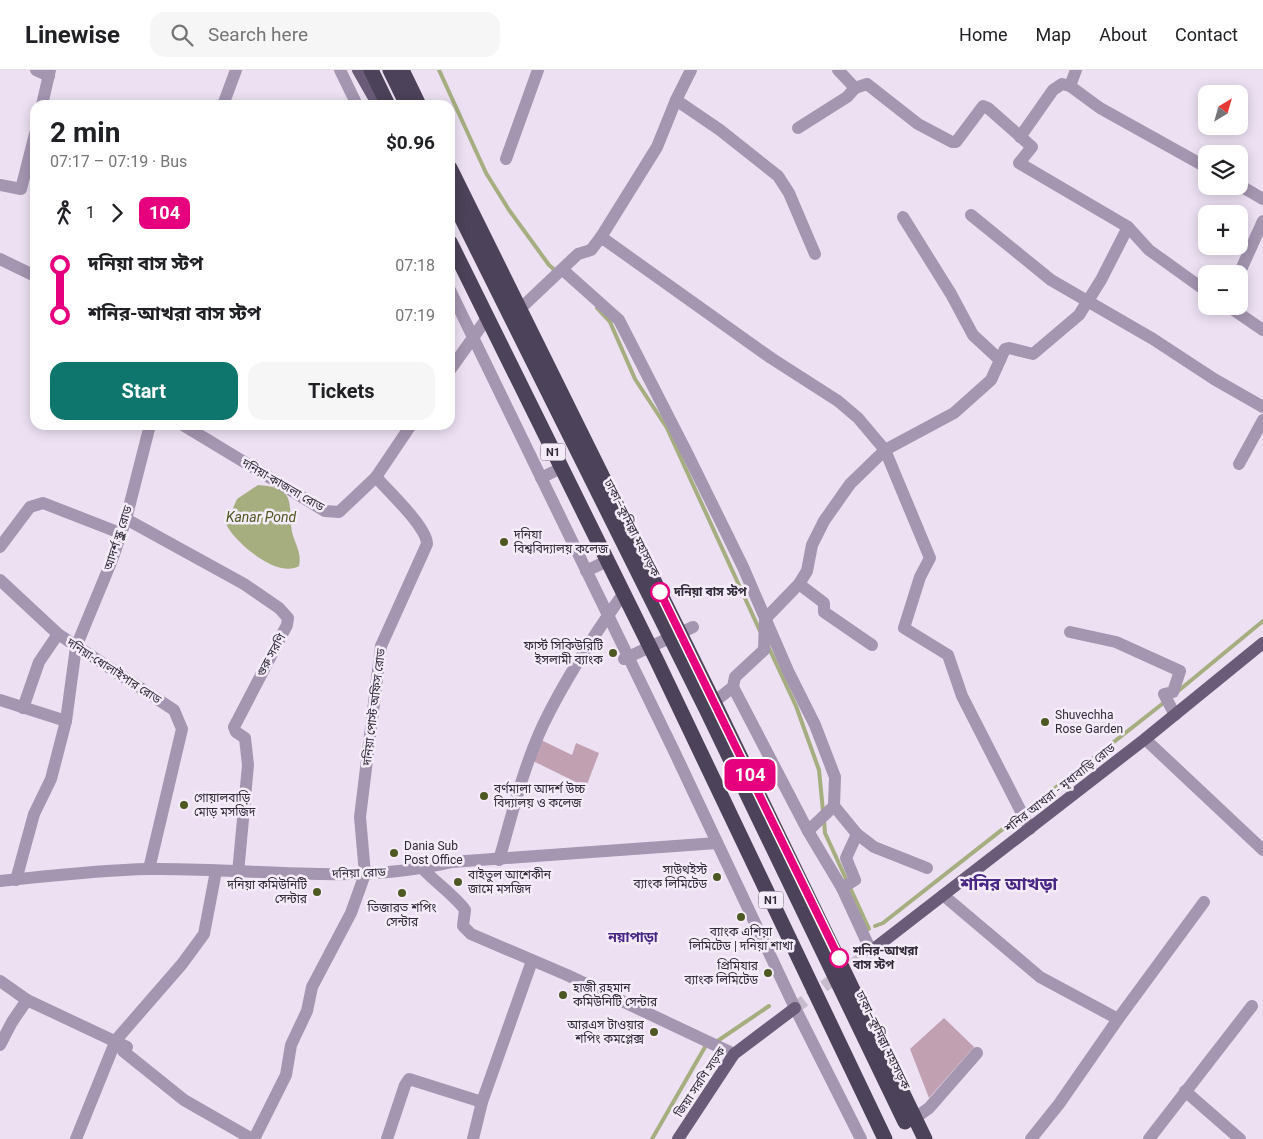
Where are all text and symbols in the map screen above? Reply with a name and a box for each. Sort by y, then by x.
search box [150,12,500,57]
text: Linewise [25,21,120,49]
icon: search [168,21,196,49]
text: Search here [208,23,308,46]
text: Home [959,24,1008,45]
text: Map [1036,24,1071,45]
text: About [1099,24,1147,45]
text: Contact [1175,24,1238,45]
north arrow [1198,85,1248,135]
map controls [1198,85,1248,315]
text: 2 min [50,116,120,149]
text: $0.96 [386,131,435,154]
button: layers [1198,145,1248,195]
text: 07:17 – 07:19 · Bus [50,152,187,171]
icon: walk [50,199,78,227]
icon: forward [103,199,131,227]
text: 104 [149,202,180,223]
text: 1 [86,203,95,222]
button: + [1198,205,1248,255]
text: দনিয়া বাস স্টপ [88,252,203,275]
text: 07:18 [395,256,435,275]
button: − [1198,265,1248,315]
text: শনির-আখরা বাস স্টপ [88,302,261,325]
text: 07:19 [395,306,435,325]
button: Start [50,362,238,420]
button: Tickets [248,362,435,420]
road number: N1 [540,444,566,461]
street label: দনিয়া-কাজলা রোড [239,454,327,514]
street label: ঢাকা–কুমিল্লা মহাসড়ক [600,476,664,580]
street label: আদর্শ স্কুল রোড [100,503,136,573]
water label: Kanar Pond [226,509,296,525]
place label: দনিয়া বিশ্ববিদ্যালয় কলেজ [513,527,609,556]
marker: দনিয়া বিশ্ববিদ্যালয় কলেজ [498,536,510,548]
marker: দনিয়া বাস স্টপ [650,582,670,602]
place label: দনিয়া বাস স্টপ [673,584,747,599]
street label: গুরু সরণি [253,630,289,679]
street label: দনিয়া-ধোলাইপার রোড [64,634,165,707]
place label: ফার্স্ট সিকিউরিটি ইসলামী ব্যাংক [523,638,603,667]
street label: দনিয়া পোস্ট অফিস রোড [359,647,388,767]
marker: ফার্স্ট সিকিউরিটি ইসলামী ব্যাংক [607,647,619,659]
place label: Shuvechha Rose Garden [1055,708,1123,736]
marker: Shuvechha Rose Garden [1039,716,1051,728]
street label: শনির আখরা - মৃধাবাড়ি রোড [1001,740,1119,837]
line badge: 104 [721,759,779,791]
text: 104 [735,764,765,785]
place label: বর্ণমালা আদর্শ উচ্চ বিদ্যালয় ও কলেজ [493,781,586,810]
place label: গোয়ালবাড়ি মোড় মসজিদ [194,790,256,819]
marker: বর্ণমালা আদর্শ উচ্চ বিদ্যালয় ও কলেজ [478,790,490,802]
marker: গোয়ালবাড়ি মোড় মসজিদ [178,799,190,811]
place label: Dania Sub Post Office [404,839,463,867]
marker: Dania Sub Post Office [388,847,400,859]
place label: সাউথইস্ট ব্যাংক লিমিটেড [633,862,708,891]
street label: দনিয়া রোড [331,864,387,881]
place label: বাইতুল আশেকীন জামে মসজিদ [467,867,552,896]
marker: সাউথইস্ট ব্যাংক লিমিটেড [711,871,723,883]
district label: শনির আখড়া [960,873,1058,894]
marker: বাইতুল আশেকীন জামে মসজিদ [452,876,464,888]
place label: দনিয়া কমিউনিটি সেন্টার [226,877,308,906]
marker: দনিয়া কমিউনিটি সেন্টার [311,886,323,898]
marker: তিজারত শপিং সেন্টার [396,887,408,899]
road number: N1 [758,892,784,908]
place label: তিজারত শপিং সেন্টার [366,900,437,929]
marker: ব্যাংক এশিয়া লিমিটেড | দনিয়া শাখা [735,911,747,923]
place label: ব্যাংক এশিয়া লিমিটেড | দনিয়া শাখা [688,924,794,953]
district label: নয়াপাড়া [607,929,659,945]
place label: শনির-আখরা বাস স্টপ [852,943,919,972]
marker: শনির-আখরা বাস স্টপ [829,948,849,968]
place label: প্রিমিয়ার ব্যাংক লিমিটেড [684,958,759,987]
marker: প্রিমিয়ার ব্যাংক লিমিটেড [762,967,774,979]
place label: হাজী রহমান কমিউনিটি সেন্টার [572,980,658,1009]
street label: ঢাকা–কুমিল্লা মহাসড়ক [852,987,914,1092]
marker: হাজী রহমান কমিউনিটি সেন্টার [557,989,569,1001]
place label: আরএস টাওয়ার শপিং কমপ্লেক্স [566,1017,645,1046]
marker: আরএস টাওয়ার শপিং কমপ্লেক্স [648,1026,660,1038]
street label: জিয়া সরণি সড়ক [670,1044,729,1120]

